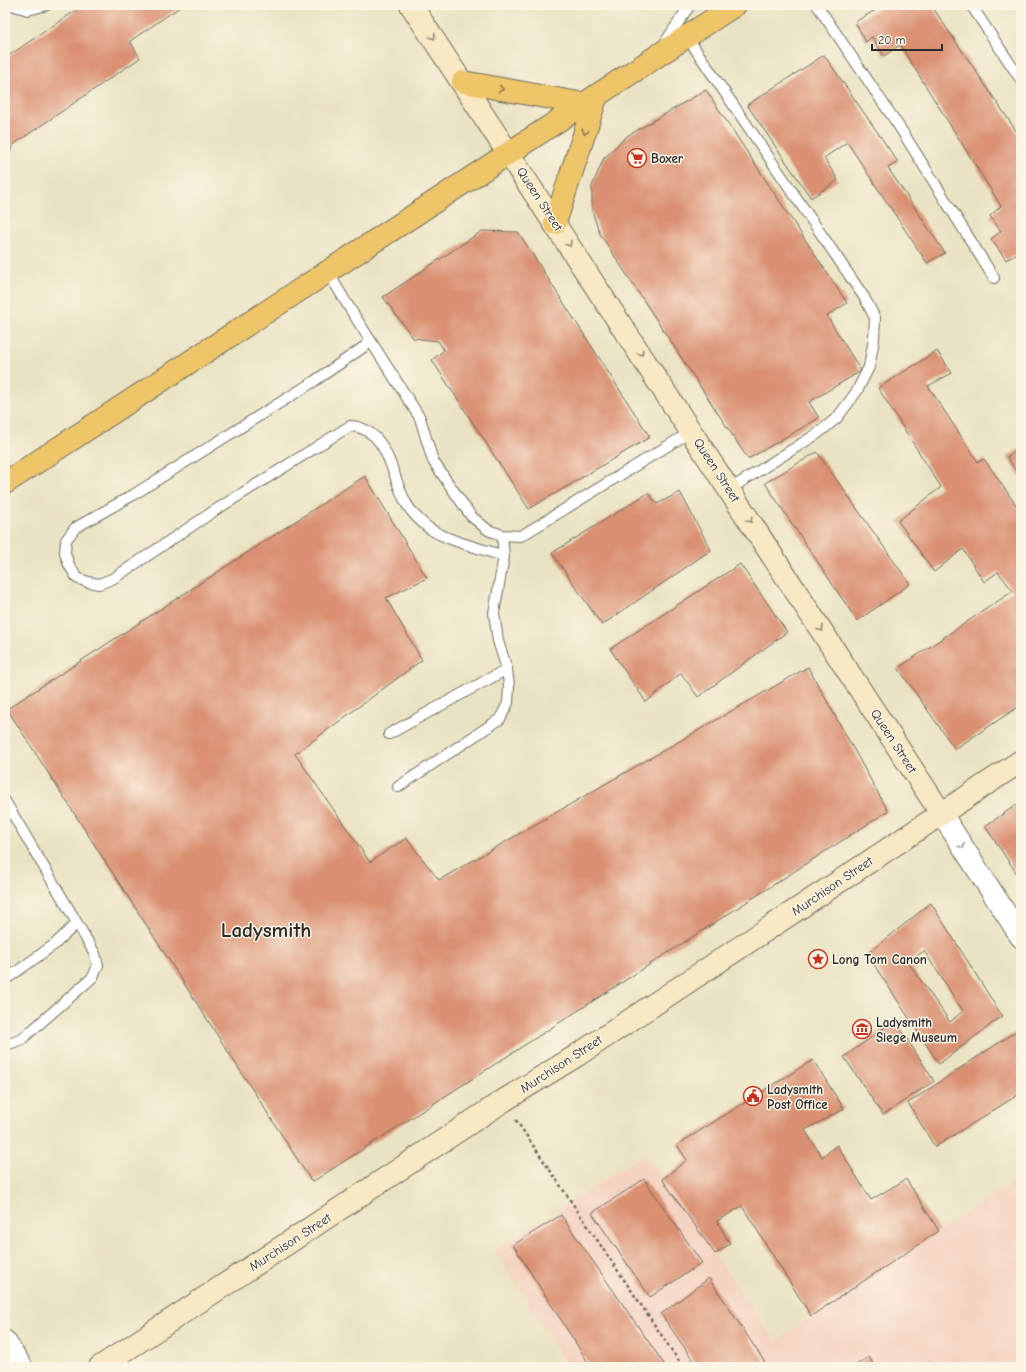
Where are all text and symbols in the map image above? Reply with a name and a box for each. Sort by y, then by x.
scale bar [872,26,942,52]
one-way arrow [428,33,435,40]
text: 20 m [878,33,906,47]
one-way arrow [498,84,504,93]
one-way arrow [581,129,590,136]
supermarket icon: Boxer [626,147,648,169]
place label: Boxer [651,151,684,166]
street label: Queen Street [514,164,567,235]
one-way arrow [565,240,572,247]
one-way arrow [636,349,643,356]
street label: Queen Street [691,435,744,506]
one-way arrow [745,516,753,523]
one-way arrow [816,625,824,632]
street label: Queen Street [868,706,921,777]
one-way arrow [958,842,965,849]
street label: Murchison Street [788,853,877,919]
district label: Ladysmith [221,918,311,942]
place icon: Long Tom Canon [807,948,829,970]
place label: Long Tom Canon [832,952,927,967]
place label: Ladysmith Siege Museum [876,1015,957,1045]
museum icon: Ladysmith Siege Museum [851,1018,873,1040]
street label: Murchison Street [517,1031,606,1096]
place label: Ladysmith Post Office [767,1082,828,1112]
public building icon: Ladysmith Post Office [742,1085,764,1107]
street label: Murchison Street [246,1209,335,1274]

